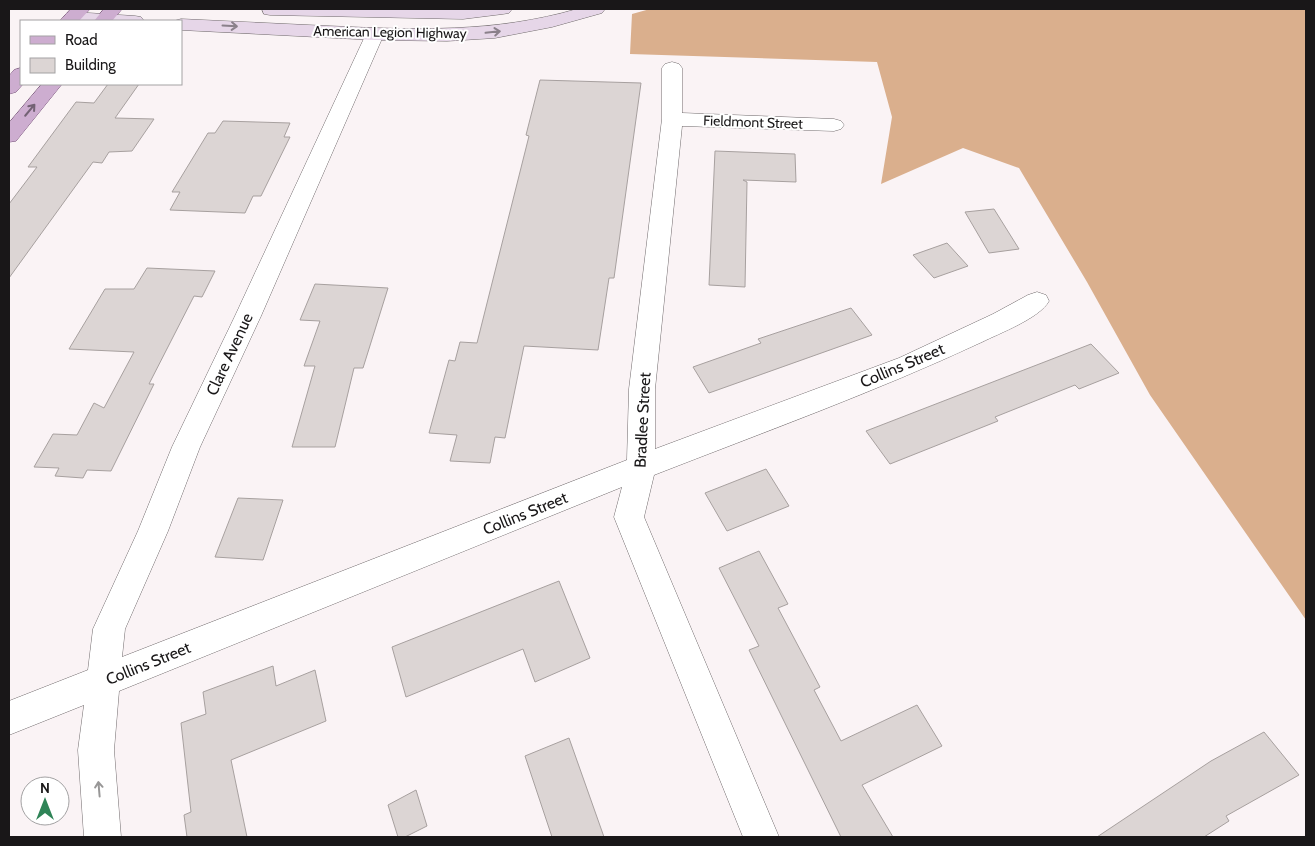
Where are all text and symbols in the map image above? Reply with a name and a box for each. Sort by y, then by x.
legend [20,20,182,85]
one-way arrow [222,21,238,30]
street label: American Legion Highway [313,22,467,42]
one-way arrow [485,27,501,37]
text: Road [65,31,98,49]
text: Building [65,56,116,74]
one-way arrow [25,104,36,117]
street label: Fieldmont Street [703,111,804,133]
street label: Clare Avenue [202,310,257,398]
street label: Collins Street [857,339,948,392]
street label: Bradlee Street [631,371,655,468]
street label: Collins Street [480,488,571,539]
street label: Collins Street [103,638,194,689]
north arrow [20,776,70,826]
text: N [40,779,50,797]
one-way arrow [94,781,104,797]

